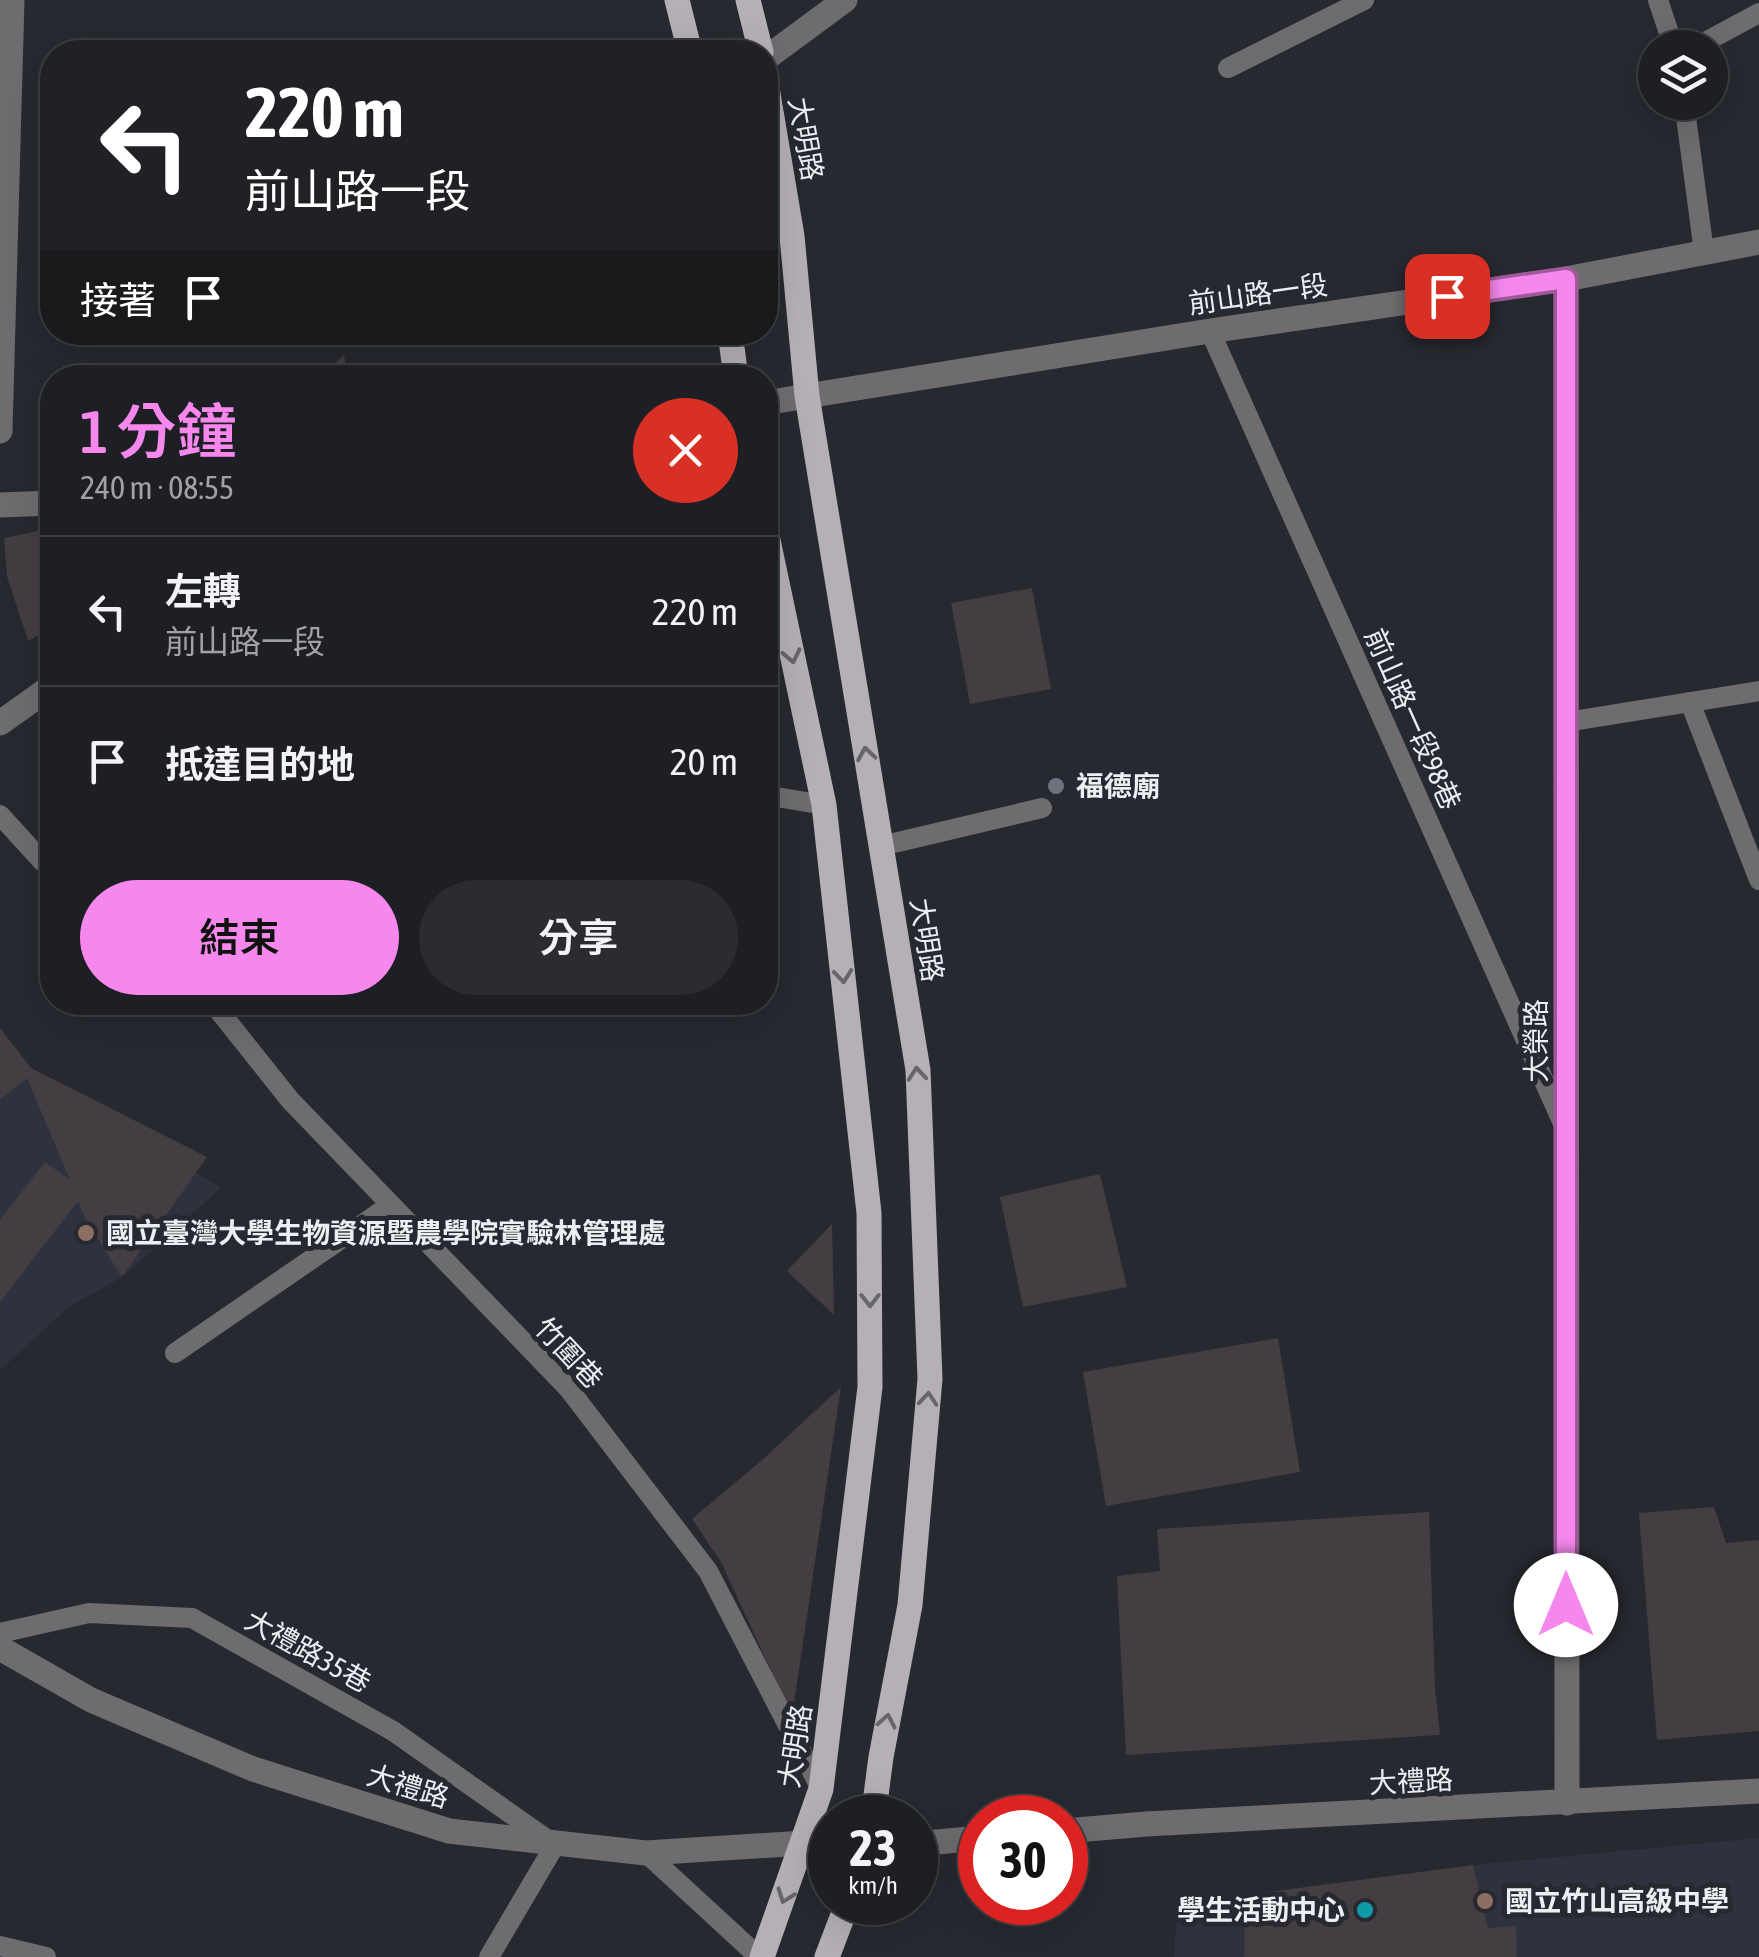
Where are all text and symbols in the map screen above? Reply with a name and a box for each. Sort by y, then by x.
map controls [1638,30,1728,120]
button: layers [1638,30,1728,120]
text: 220 m [245,72,404,152]
icon: left [80,80,210,210]
street label: 大明路 [783,95,829,183]
text: 前山路一段 [245,165,470,217]
pin [1405,254,1490,339]
street label: 前山路一段 [1186,268,1330,320]
icon: arrive [1420,269,1475,324]
icon: arrive [176,270,231,325]
text: 接著 [80,279,156,322]
text: 1 分鐘 [80,397,236,466]
button: close [633,398,738,503]
text: 240 m · 08:55 [80,469,234,506]
text: 左轉 [165,570,241,613]
icon: left [80,584,135,639]
text: 220 m [652,590,738,633]
text: 前山路一段 [165,623,325,660]
street label: 前山路一段98巷 [1359,624,1467,814]
one-way arrow [781,647,802,664]
icon: arrive [80,734,135,789]
text: 20 m [670,740,738,783]
text: 抵達目的地 [165,743,355,786]
one-way arrow [856,745,877,762]
place label: 福德廟 [1076,770,1160,802]
marker: 福德廟 [1045,775,1067,797]
button: 結束 [80,880,399,995]
button: 分享 [419,880,738,995]
street label: 大明路 [905,896,949,984]
one-way arrow [832,969,853,985]
street label: 大榮路 [1520,999,1552,1083]
one-way arrow [907,1066,929,1082]
place label: 國立臺灣大學生物資源暨農學院實驗林管理處 [106,1217,666,1249]
marker: 國立臺灣大學生物資源暨農學院實驗林管理處 [75,1222,97,1244]
one-way arrow [859,1292,881,1308]
street label: 竹圍巷 [529,1311,609,1395]
one-way arrow [916,1391,938,1407]
position arrow [1514,1553,1618,1657]
street label: 大禮路35巷 [240,1603,376,1699]
street label: 大明路 [773,1702,817,1790]
one-way arrow [876,1713,897,1730]
street label: 大禮路 [363,1758,453,1814]
street label: 大禮路 [1368,1763,1454,1799]
speed limit sign: 30 [958,1795,1088,1925]
text: 23 [849,1819,896,1877]
text: km/h [848,1871,898,1899]
place label: 國立竹山高級中學 [1505,1885,1729,1917]
one-way arrow [776,1886,797,1903]
marker: 國立竹山高級中學 [1474,1890,1496,1912]
place label: 學生活動中心 [1177,1894,1345,1926]
marker: 學生活動中心 [1354,1899,1376,1921]

